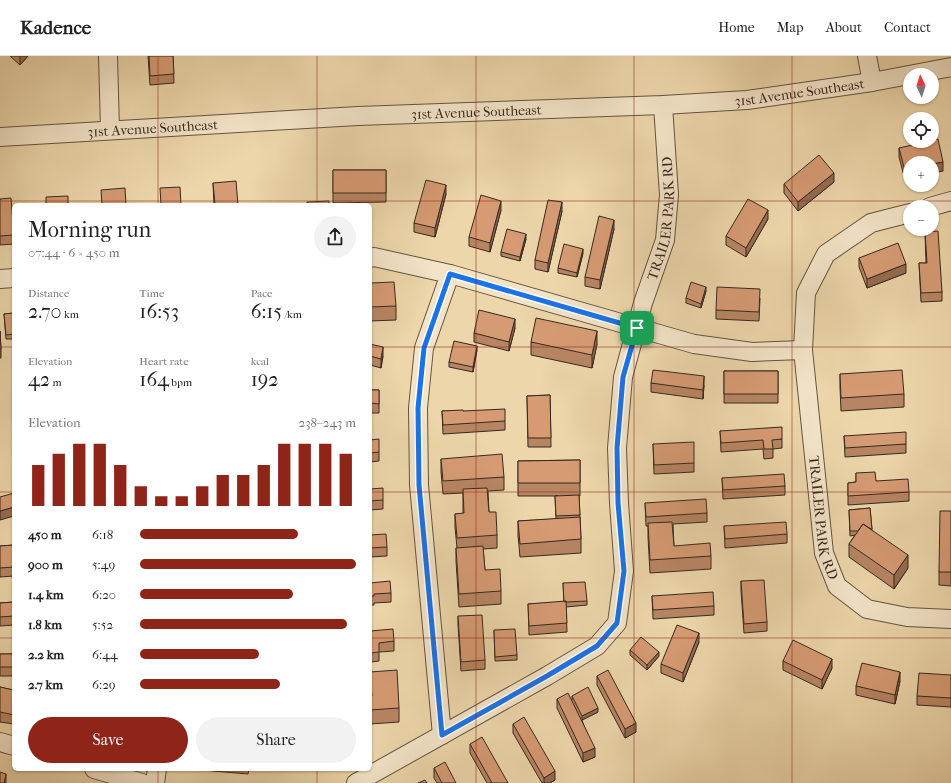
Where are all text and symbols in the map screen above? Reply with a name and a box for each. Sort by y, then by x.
text: Kadence [20,17,91,39]
text: Home [718,19,755,36]
text: Map [777,19,804,36]
text: About [826,19,862,36]
text: Contact [884,19,931,36]
north arrow [903,68,939,104]
map controls [903,68,939,236]
street label: 31st Avenue Southeast [734,75,865,109]
street label: 31st Avenue Southeast [411,101,542,123]
button: locate [903,112,939,148]
street label: 31st Avenue Southeast [87,116,218,140]
street label: TRAILER PARK RD [643,156,678,282]
button: + [903,156,939,192]
button: − [903,200,939,236]
button: share [314,216,356,258]
text: Morning run [28,217,151,243]
text: 07:44 · 6 × 450 m [28,245,120,260]
text: Distance [28,287,69,300]
text: Time [139,287,164,300]
text: Pace [251,287,273,300]
text: 2.70 [28,300,62,323]
text: 16:53 [139,300,179,323]
text: 6:15 [251,300,282,323]
text: km [62,308,79,321]
text: /km [282,308,302,321]
pin [620,311,654,345]
icon: arrive [626,317,648,339]
text: Elevation [28,355,72,368]
text: Heart rate [139,355,189,368]
text: kcal [251,355,269,368]
text: 42 [28,368,50,391]
text: 164 [139,368,169,391]
text: 192 [251,368,279,391]
text: m [50,376,62,389]
text: bpm [169,376,192,389]
text: Elevation [28,415,81,430]
text: 238–243 m [298,415,356,430]
street label: TRAILER PARK RD [805,455,842,582]
text: 450 m [28,527,62,542]
text: 6:18 [92,527,113,542]
text: 900 m [28,557,63,572]
text: 5:49 [92,557,115,572]
text: 1.4 km [28,587,63,602]
text: 6:20 [92,587,116,602]
text: 1.8 km [28,617,62,632]
text: 5:52 [92,617,113,632]
text: 2.2 km [28,647,64,662]
text: 6:44 [92,647,118,662]
text: 2.7 km [28,677,63,692]
text: 6:29 [92,677,116,692]
button: Save [28,717,188,763]
button: Share [196,717,356,763]

